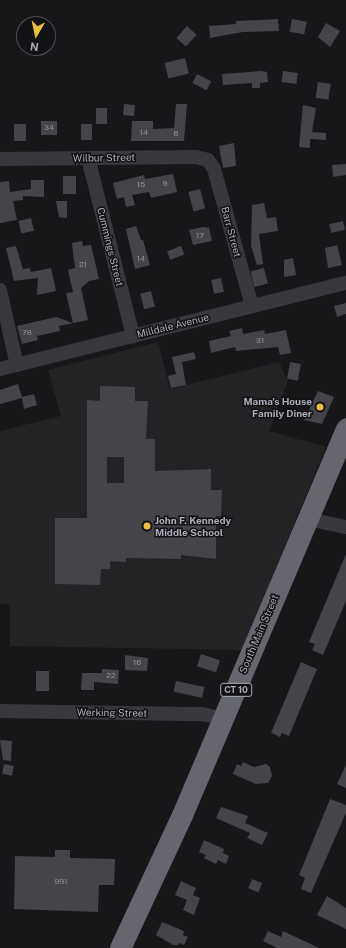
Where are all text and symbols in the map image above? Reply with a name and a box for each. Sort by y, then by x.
north arrow [16,16,56,56]
text: N [29,40,39,53]
house number: 34 [44,123,54,133]
house number: 14 [140,128,148,138]
house number: 6 [174,129,178,139]
street label: Wilbur Street [73,151,135,165]
house number: 9 [163,179,167,189]
house number: 15 [137,180,145,190]
street label: Barr Street [219,205,243,259]
street label: Cummings Street [94,206,126,288]
house number: 17 [196,231,204,241]
house number: 14 [137,254,145,264]
house number: 21 [79,260,87,270]
street label: Milldale Avenue [136,311,210,341]
house number: 78 [22,328,32,338]
house number: 31 [256,336,264,346]
place label: Mama's House Family Diner [243,395,312,418]
marker: Mama's House Family Diner [315,402,325,412]
place label: John F. Kennedy Middle School [155,514,231,538]
marker: John F. Kennedy Middle School [142,521,152,531]
street label: South Main Street [237,593,281,675]
house number: 16 [133,658,141,668]
house number: 22 [106,671,116,681]
road number: CT 10 [220,683,252,697]
street label: Werking Street [77,706,147,720]
house number: 991 [54,877,68,887]

